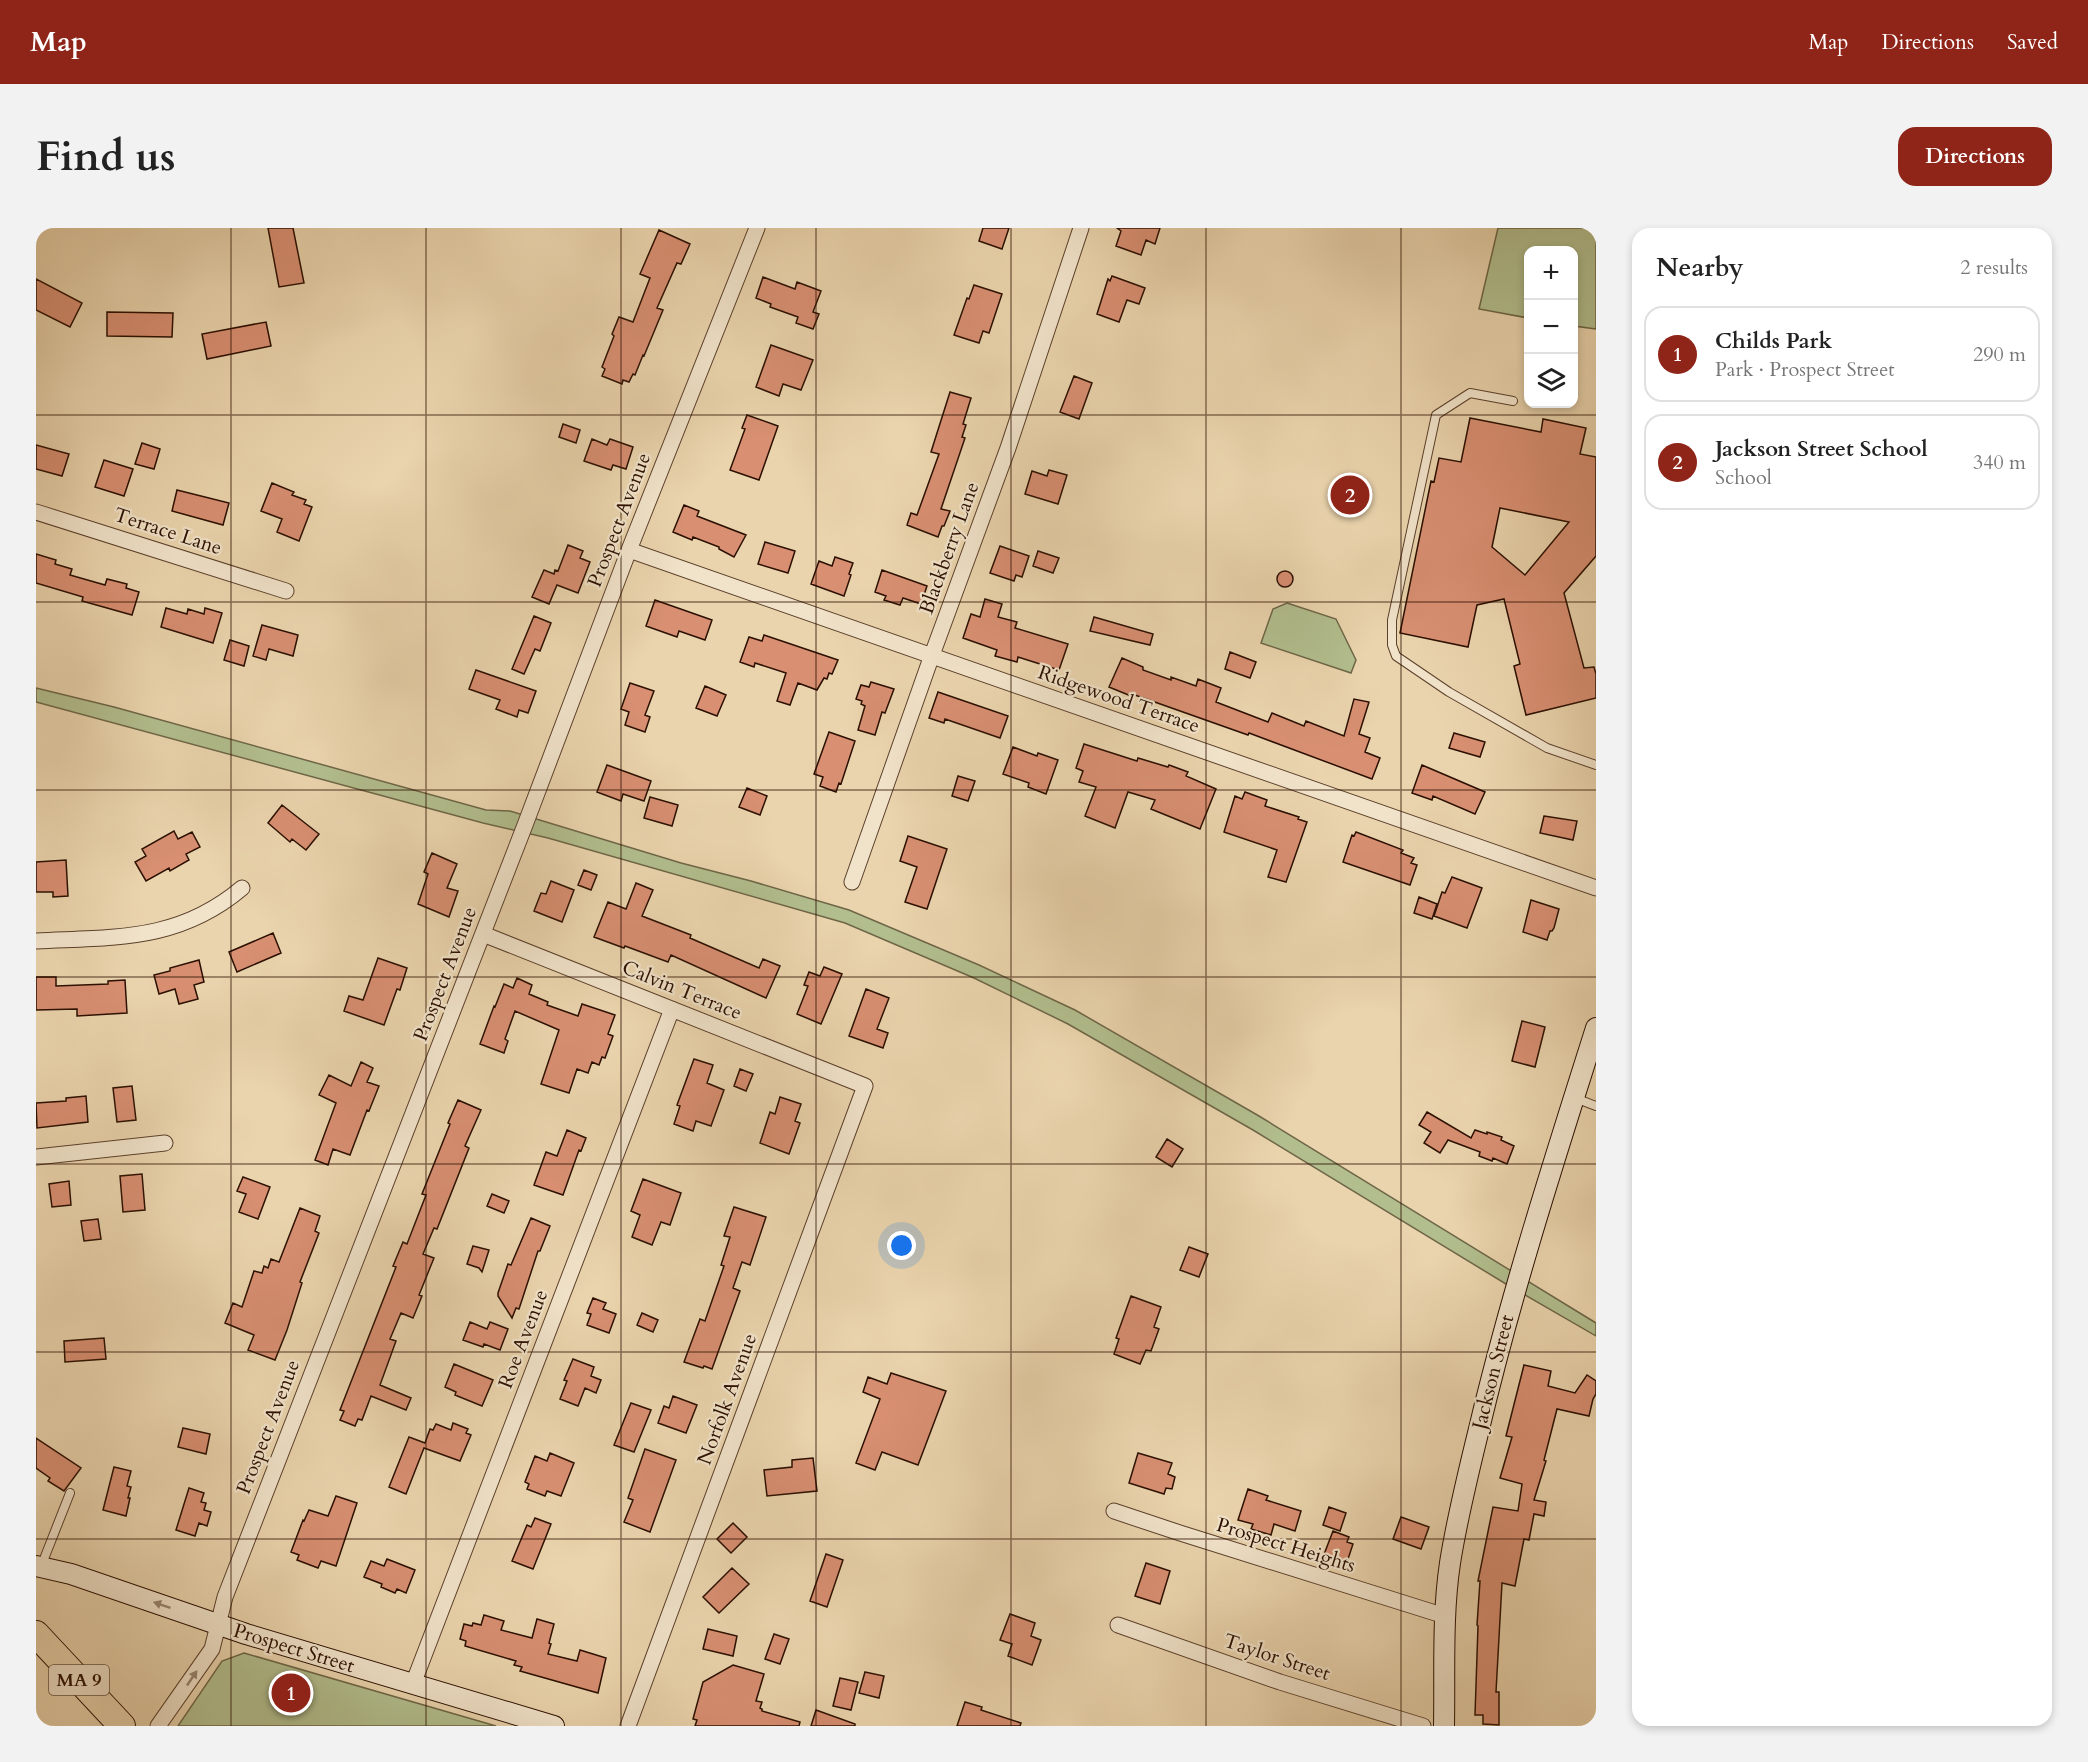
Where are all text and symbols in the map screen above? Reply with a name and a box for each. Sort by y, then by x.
text: Map [30,23,87,61]
text: Map [1808,28,1848,57]
text: Directions [1881,28,1974,57]
text: Saved [2007,28,2058,57]
button: Directions [1898,127,2052,186]
text: Find us [36,128,176,185]
map controls [1524,246,1578,408]
button: + [1524,246,1578,300]
text: Nearby [1656,250,1744,285]
text: 2 results [1960,254,2028,281]
button: − [1524,300,1578,354]
text: Childs Park [1715,326,1832,356]
text: 1 [1672,341,1683,368]
text: 290 m [1973,341,2026,368]
button: layers [1524,354,1578,408]
text: Park · Prospect Street [1715,356,1895,383]
text: Jackson Street School [1715,434,1928,464]
street label: Prospect Avenue [581,449,657,591]
text: 2 [1672,449,1683,476]
text: 340 m [1973,449,2026,476]
text: School [1715,464,1772,491]
pin: 2 [1330,472,1370,518]
street label: Blackberry Lane [913,478,985,618]
street label: Terrace Lane [111,501,225,561]
street label: Ridgewood Terrace [1035,659,1203,739]
street label: Prospect Avenue [407,903,483,1045]
street label: Calvin Terrace [618,954,746,1026]
your location [887,1231,916,1260]
street label: Roe Avenue [492,1286,554,1392]
street label: Jackson Street [1465,1311,1520,1435]
street label: Norfolk Avenue [691,1329,763,1469]
street label: Prospect Avenue [230,1356,306,1498]
street label: Prospect Heights [1213,1511,1359,1579]
one-way arrow [153,1600,171,1610]
street label: Prospect Street [230,1617,358,1679]
street label: Taylor Street [1220,1627,1334,1687]
road number: MA 9 [49,1665,109,1695]
pin: 1 [272,1670,310,1716]
one-way arrow [186,1671,198,1687]

